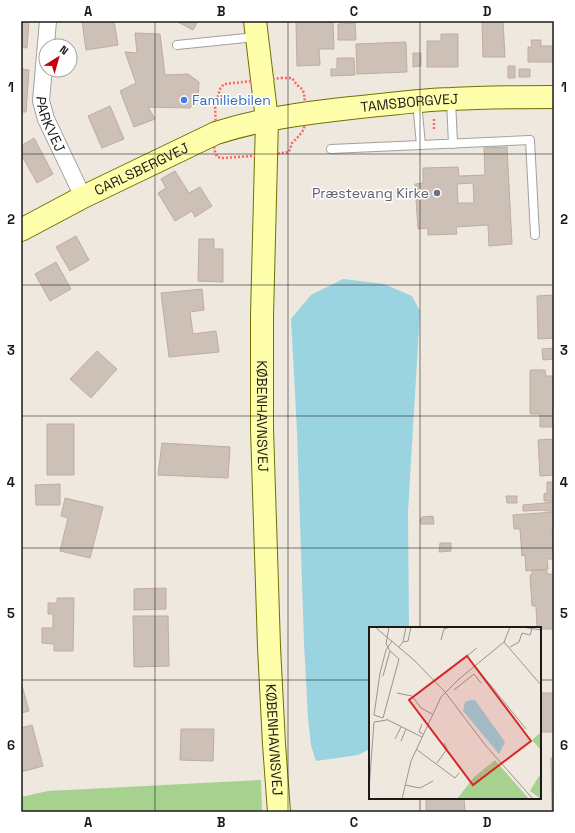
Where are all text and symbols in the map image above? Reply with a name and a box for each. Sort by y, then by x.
text: A [84,3,93,20]
text: B [217,3,226,20]
text: C [350,3,358,20]
text: D [483,3,492,20]
north arrow [38,38,78,78]
text: N [57,42,71,58]
text: 1 [8,79,14,96]
text: 1 [561,79,567,96]
street label: TAMSBORGVEJ [360,90,459,116]
place label: Familiebilen [192,91,271,109]
marker: Familiebilen [179,95,189,105]
street label: PARKVEJ [32,96,69,155]
street label: CARLSBERGVEJ [91,139,192,199]
place label: Præstevang Kirke [312,184,429,202]
marker: Præstevang Kirke [432,188,442,198]
text: 2 [7,211,15,228]
text: 2 [560,211,568,228]
text: 3 [7,342,15,359]
text: 3 [560,342,568,359]
street label: KØBENHAVNSVEJ [253,360,272,473]
text: 4 [7,474,15,491]
text: 4 [560,474,568,491]
text: 5 [7,605,15,622]
text: 5 [560,605,568,622]
inset map [369,627,541,799]
street label: KØBENHAVNSVEJ [262,684,287,797]
text: 6 [7,737,15,754]
text: 6 [560,737,568,754]
text: A [84,814,93,831]
text: B [217,814,226,831]
text: C [350,814,358,831]
text: D [483,814,492,831]

